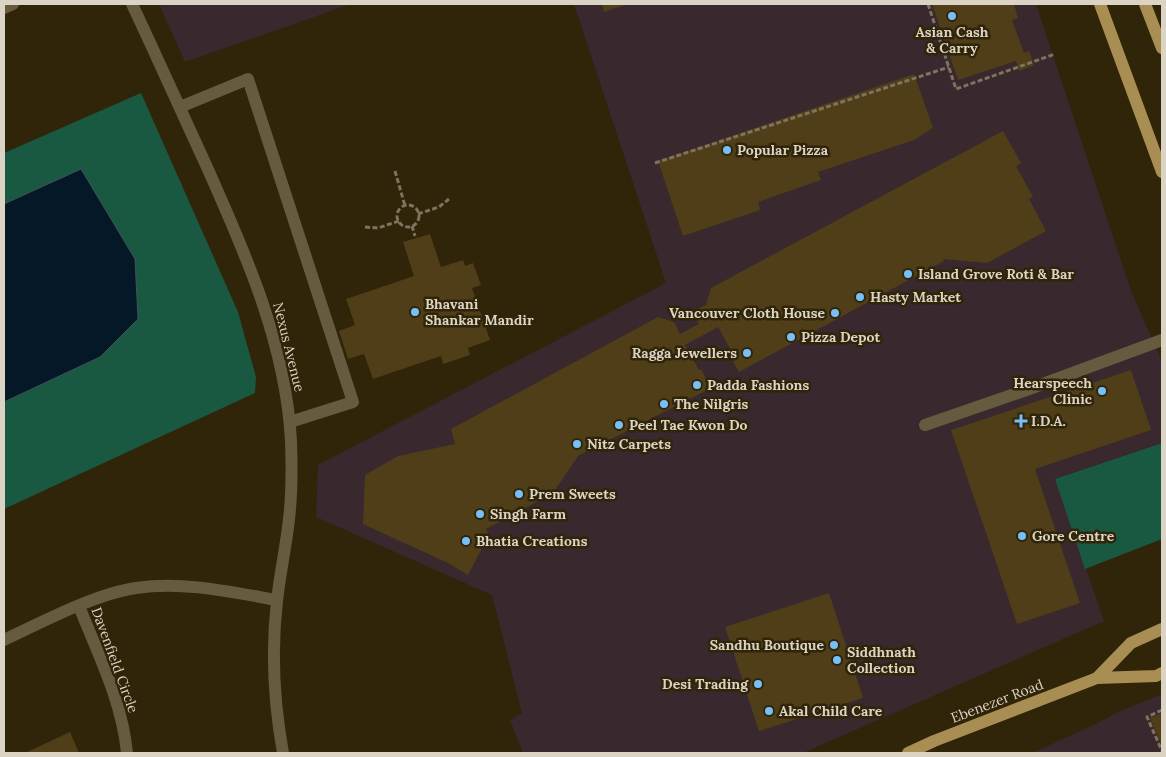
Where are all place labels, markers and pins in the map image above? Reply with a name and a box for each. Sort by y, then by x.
marker: Asian Cash & Carry [946,10,958,22]
place label: Asian Cash & Carry [915,23,989,57]
place label: Popular Pizza [737,141,829,159]
marker: Popular Pizza [721,144,733,156]
place label: Island Grove Roti & Bar [918,265,1074,283]
marker: Island Grove Roti & Bar [902,268,914,280]
place label: Hasty Market [870,288,961,306]
marker: Hasty Market [854,291,866,303]
place label: Bhavani Shankar Mandir [425,295,534,329]
place label: Vancouver Cloth House [669,304,825,322]
marker: Bhavani Shankar Mandir [409,306,421,318]
marker: Vancouver Cloth House [829,307,841,319]
place label: Pizza Depot [801,328,880,346]
marker: Pizza Depot [785,331,797,343]
place label: Ragga Jewellers [632,344,737,362]
marker: Ragga Jewellers [741,347,753,359]
place label: Hearspeech Clinic [1013,374,1093,408]
place label: Padda Fashions [707,376,810,394]
marker: Padda Fashions [691,379,703,391]
marker: Hearspeech Clinic [1096,385,1108,397]
place label: The Nilgris [674,395,749,413]
marker: The Nilgris [658,398,670,410]
place label: I.D.A. [1031,412,1066,430]
marker: I.D.A. [1015,415,1027,427]
place label: Peel Tae Kwon Do [629,416,748,434]
marker: Peel Tae Kwon Do [613,419,625,431]
place label: Nitz Carpets [587,435,671,453]
marker: Nitz Carpets [571,438,583,450]
place label: Prem Sweets [529,485,616,503]
marker: Prem Sweets [513,488,525,500]
place label: Singh Farm [490,505,566,523]
marker: Singh Farm [474,508,486,520]
place label: Gore Centre [1032,527,1115,545]
marker: Gore Centre [1016,530,1028,542]
place label: Bhatia Creations [476,532,588,550]
marker: Bhatia Creations [460,535,472,547]
place label: Sandhu Boutique [710,636,824,654]
marker: Sandhu Boutique [828,639,840,651]
place label: Siddhnath Collection [847,643,916,677]
marker: Siddhnath Collection [831,654,843,666]
place label: Desi Trading [662,675,749,693]
marker: Desi Trading [752,678,764,690]
place label: Akal Child Care [779,702,883,720]
marker: Akal Child Care [763,705,775,717]

